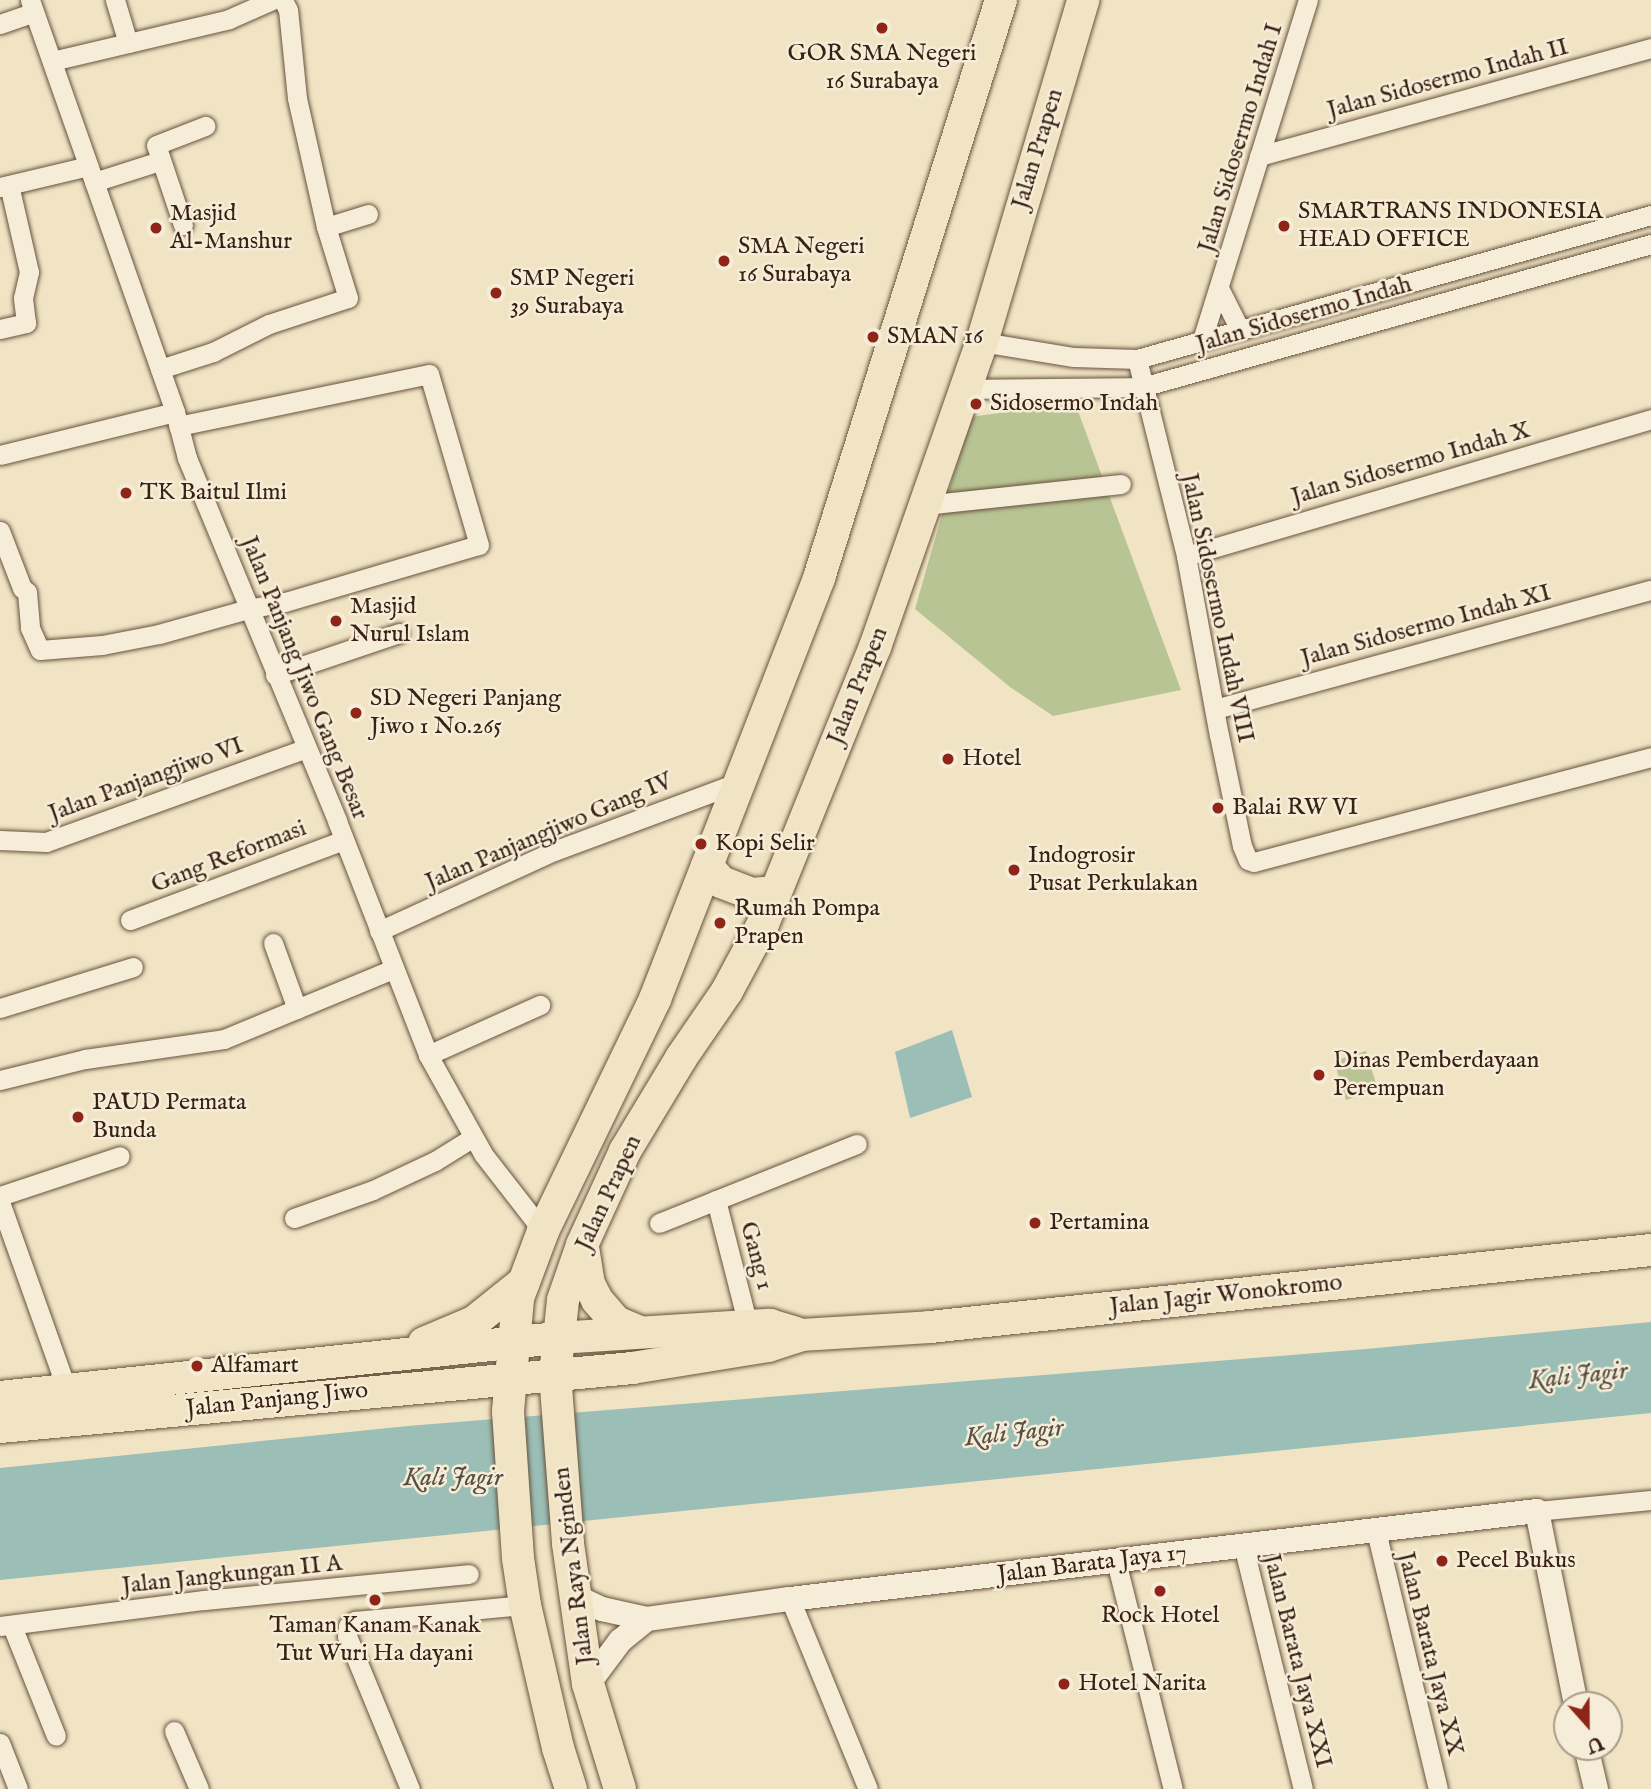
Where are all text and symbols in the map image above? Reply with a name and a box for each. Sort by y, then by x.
marker: GOR SMA Negeri 16 Surabaya [874,20,890,36]
street label: Jalan Sidosermo Indah I [1192,20,1290,256]
street label: Jalan Sidosermo Indah II [1324,33,1572,125]
place label: GOR SMA Negeri 16 Surabaya [788,40,976,96]
street label: Jalan Prapen [1006,85,1070,213]
place label: SMARTRANS INDONESIA HEAD OFFICE [1298,198,1603,254]
place label: Masjid Al-Manshur [170,200,292,256]
marker: SMARTRANS INDONESIA HEAD OFFICE [1276,218,1292,234]
marker: Masjid Al-Manshur [148,220,164,236]
place label: SMA Negeri 16 Surabaya [738,233,865,289]
marker: SMA Negeri 16 Surabaya [716,253,732,269]
place label: SMP Negeri 39 Surabaya [510,265,634,321]
street label: Jalan Sidosermo Indah [1193,270,1415,360]
marker: SMP Negeri 39 Surabaya [488,285,504,301]
place label: SMAN 16 [887,323,983,351]
marker: SMAN 16 [865,329,881,345]
place label: Sidosermo Indah [990,390,1158,418]
marker: Sidosermo Indah [968,396,984,412]
street label: Jalan Sidosermo Indah X [1288,416,1534,512]
street label: Jalan Sidosermo Indah VIII [1174,471,1260,745]
place label: TK Baitul Ilmi [140,479,287,507]
marker: TK Baitul Ilmi [118,485,134,501]
street label: Jalan Panjang Jiwo Gang Besar [234,532,374,824]
street label: Jalan Sidosermo Indah XI [1298,579,1554,673]
place label: Masjid Nurul Islam [350,593,470,649]
marker: Masjid Nurul Islam [328,613,344,629]
street label: Jalan Prapen [821,623,895,749]
place label: SD Negeri Panjang Jiwo 1 No.265 [370,685,561,741]
marker: SD Negeri Panjang Jiwo 1 No.265 [348,705,364,721]
street label: Jalan Panjangjiwo VI [45,731,247,829]
place label: Hotel [962,745,1021,773]
marker: Hotel [940,751,956,767]
street label: Jalan Panjangjiwo Gang IV [421,767,677,897]
place label: Balai RW VI [1232,794,1358,822]
marker: Balai RW VI [1210,800,1226,816]
street label: Gang Reformasi [147,814,311,900]
place label: Kopi Selir [715,830,815,858]
marker: Kopi Selir [693,836,709,852]
place label: Indogrosir Pusat Perkulakan [1028,842,1198,898]
marker: Indogrosir Pusat Perkulakan [1006,862,1022,878]
place label: Rumah Pompa Prapen [734,895,880,951]
marker: Rumah Pompa Prapen [712,915,728,931]
place label: Dinas Pemberdayaan Perempuan [1333,1047,1539,1103]
marker: Dinas Pemberdayaan Perempuan [1311,1067,1327,1083]
place label: PAUD Permata Bunda [92,1089,246,1145]
marker: PAUD Permata Bunda [70,1109,86,1125]
street label: Jalan Prapen [570,1131,648,1255]
place label: Pertamina [1049,1209,1149,1237]
marker: Pertamina [1027,1215,1043,1231]
street label: Gang 1 [733,1219,779,1293]
street label: Jalan Jagir Wonokromo [1108,1268,1344,1322]
place label: Alfamart [211,1352,299,1380]
water label: Kali Jagir [1527,1355,1629,1397]
marker: Alfamart [189,1358,205,1374]
street label: Jalan Panjang Jiwo [185,1376,369,1424]
water label: Kali Jagir [963,1412,1065,1454]
water label: Kali Jagir [403,1462,503,1494]
street label: Jalan Raya Nginden [548,1466,600,1666]
street label: Jalan Barata Jaya 17 [996,1538,1188,1590]
place label: Pecel Bukus [1456,1547,1576,1575]
street label: Jalan Jangkungan II A [120,1549,344,1601]
street label: Jalan Barata Jaya XX [1391,1549,1469,1759]
street label: Jalan Barata Jaya XXI [1256,1551,1338,1771]
marker: Pecel Bukus [1434,1553,1450,1569]
marker: Rock Hotel [1152,1583,1168,1599]
marker: Taman Kanam Kanak Tut Wuri Ha dayani [367,1592,383,1608]
place label: Rock Hotel [1101,1602,1219,1630]
place label: Taman Kanam Kanak Tut Wuri Ha dayani [269,1612,481,1668]
place label: Hotel Narita [1078,1670,1206,1698]
marker: Hotel Narita [1056,1676,1072,1692]
north arrow [1553,1691,1623,1761]
text: U [1583,1730,1607,1758]

